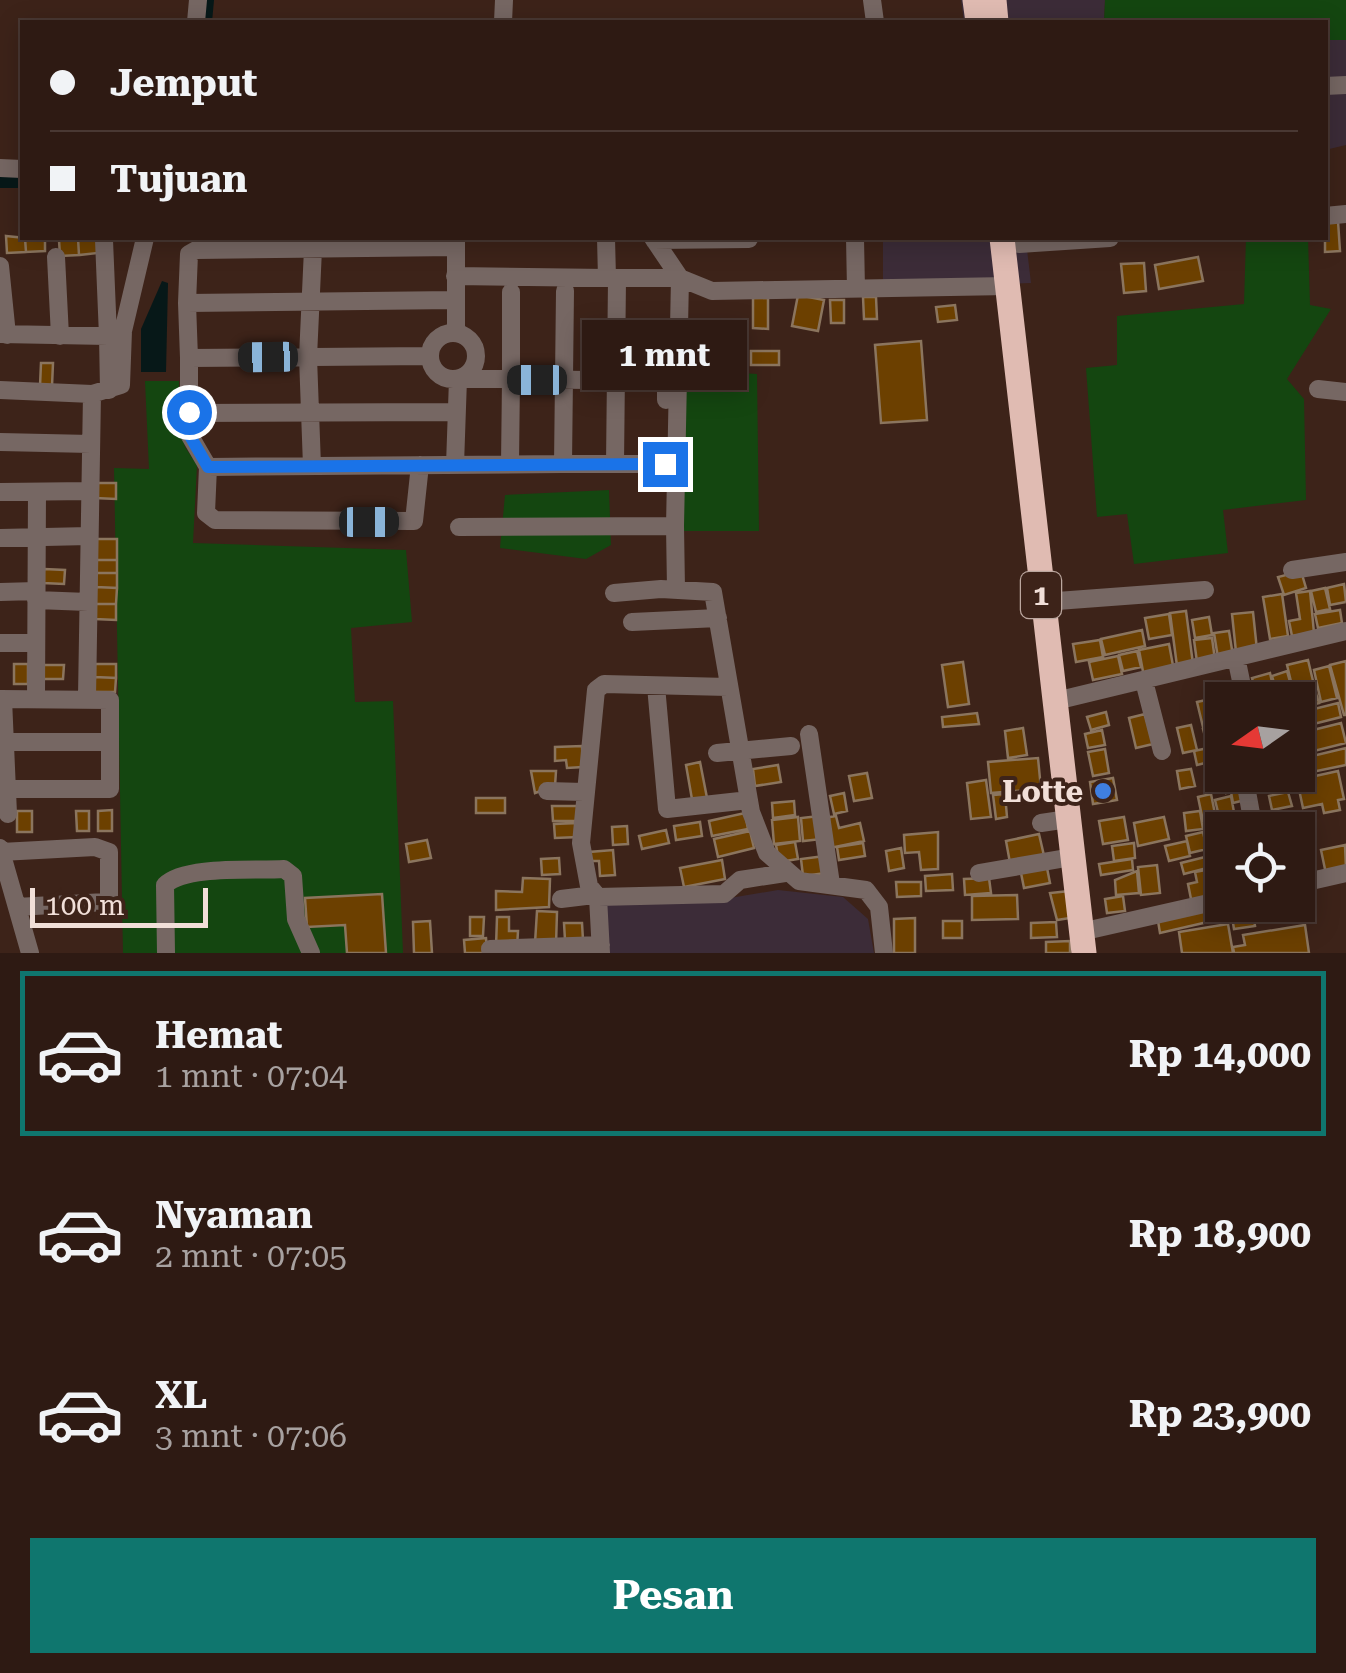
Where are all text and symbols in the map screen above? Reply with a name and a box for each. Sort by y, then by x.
text: Jemput [110,61,257,105]
text: Tujuan [110,157,248,201]
callout: 1 mnt [582,319,748,389]
text: 1 mnt [619,336,710,374]
car [238,341,298,373]
car [507,365,567,395]
route start [167,390,212,435]
route end [643,442,688,487]
car [339,507,399,537]
road number: 1 [1021,572,1061,618]
north arrow [1205,682,1315,792]
map controls [1205,682,1315,922]
place label: Lotte [1002,774,1083,809]
marker: Lotte [1092,780,1114,802]
button: locate [1205,812,1315,922]
scale bar [30,883,208,928]
text: 100 m [45,889,125,922]
icon: car [35,1009,125,1099]
text: Hemat [155,1013,283,1057]
text: Rp 14,000 [1129,1032,1311,1076]
text: 1 mnt · 07:04 [155,1057,347,1095]
icon: car [35,1189,125,1279]
text: Nyaman [155,1193,313,1237]
text: Rp 18,900 [1129,1212,1311,1256]
text: 2 mnt · 07:05 [155,1237,347,1275]
icon: car [35,1369,125,1459]
text: XL [155,1373,207,1417]
text: Rp 23,900 [1129,1392,1311,1436]
text: 3 mnt · 07:06 [155,1417,347,1455]
button: Pesan [30,1538,1316,1653]

